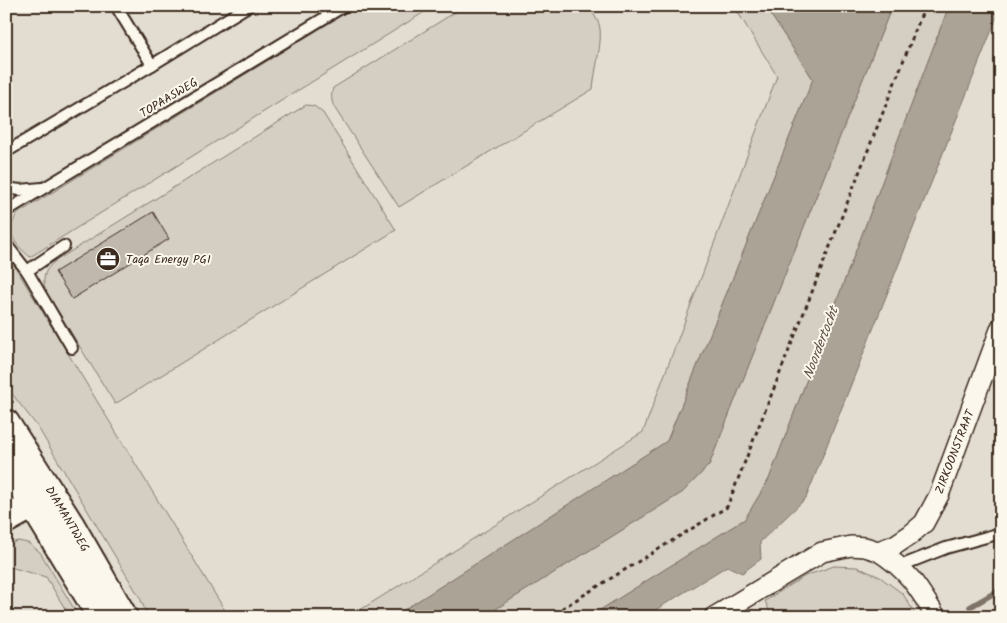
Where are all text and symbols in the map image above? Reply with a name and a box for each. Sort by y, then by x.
street label: TOPAASWEG [136,73,202,123]
office icon: Taqa Energy PGI [95,246,121,272]
place label: Taqa Energy PGI [126,250,211,269]
water label: Noordertocht [797,301,846,382]
street label: ZIRKOONSTRAAT [930,406,980,497]
street label: DIAMANTWEG [40,482,94,556]

